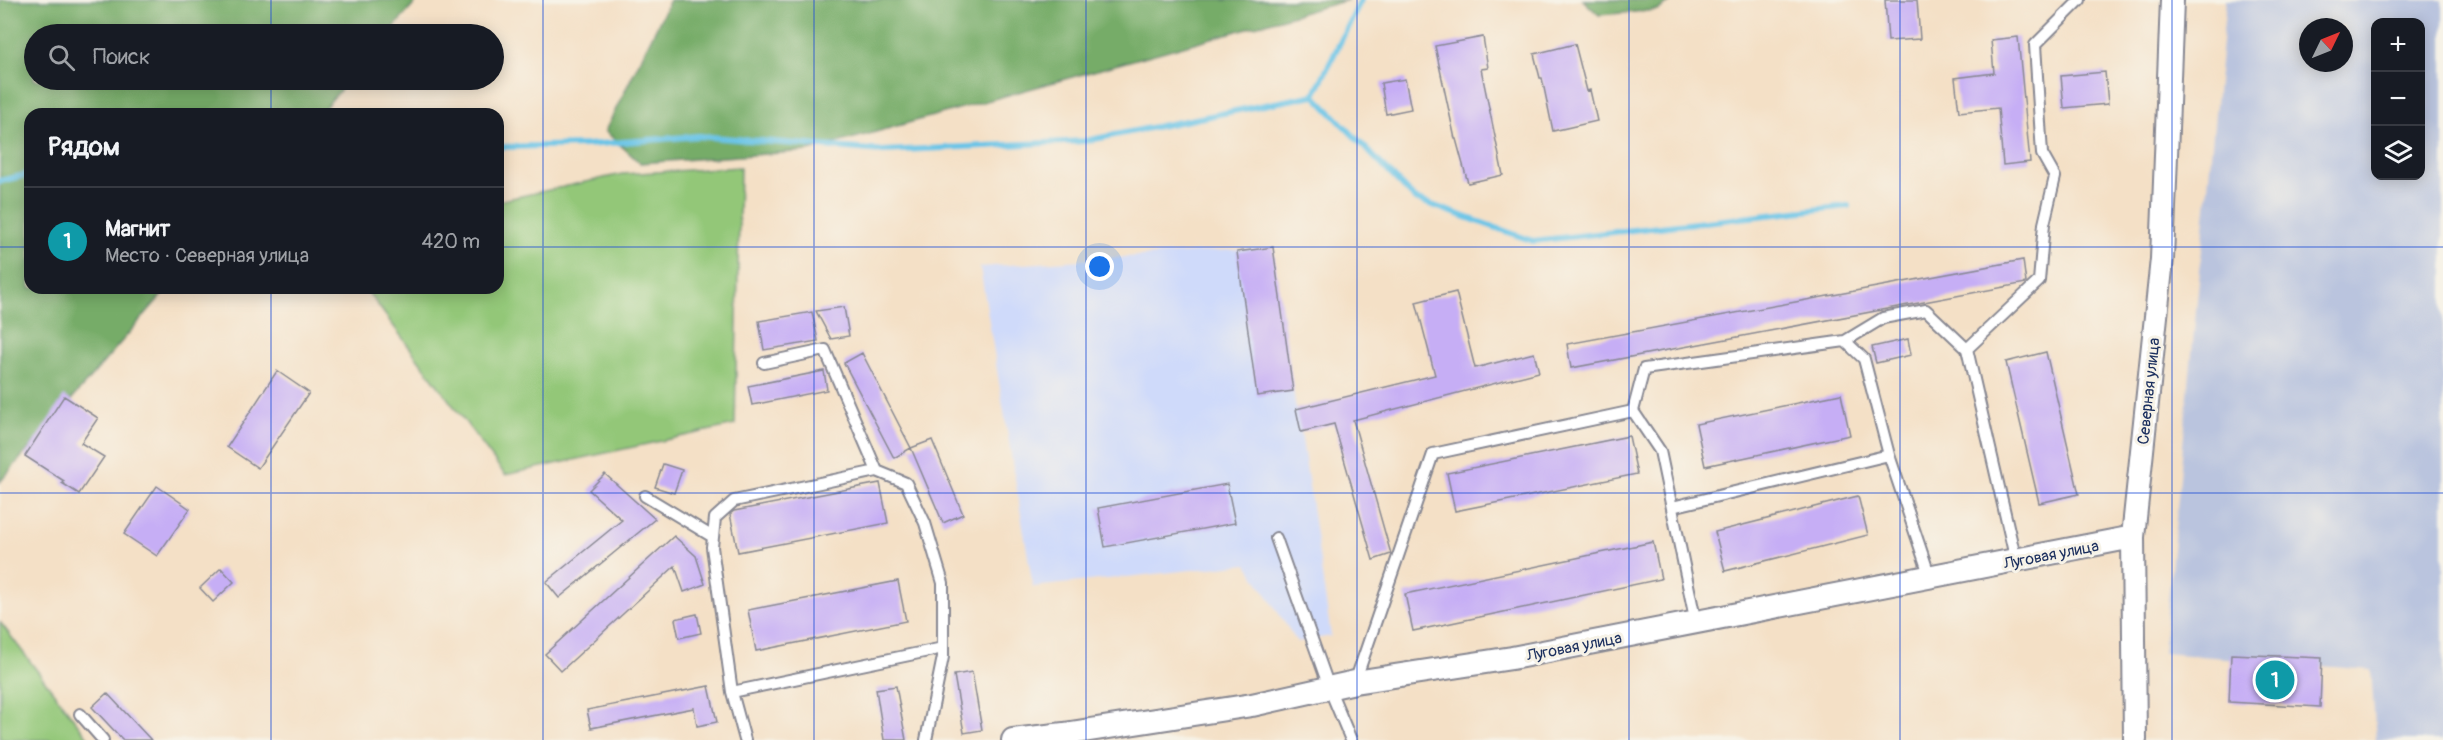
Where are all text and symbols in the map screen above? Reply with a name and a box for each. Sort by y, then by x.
north arrow [2299,18,2353,72]
map controls [2371,18,2425,180]
button: + [2371,18,2425,72]
search box [24,24,504,90]
icon: search [45,41,78,74]
text: Поиск [93,43,150,71]
button: − [2371,72,2425,126]
button: layers [2371,126,2425,180]
text: Рядом [48,131,120,163]
text: Магнит [105,215,170,243]
text: 1 [64,229,71,254]
text: 420 m [421,229,480,254]
text: Место · Северная улица [105,243,309,268]
your location [1085,252,1114,281]
street label: Северная улица [2133,337,2165,446]
street label: Луговая улица [2001,536,2101,574]
street label: Луговая улица [1524,628,1624,666]
pin: 1 [2256,658,2294,702]

